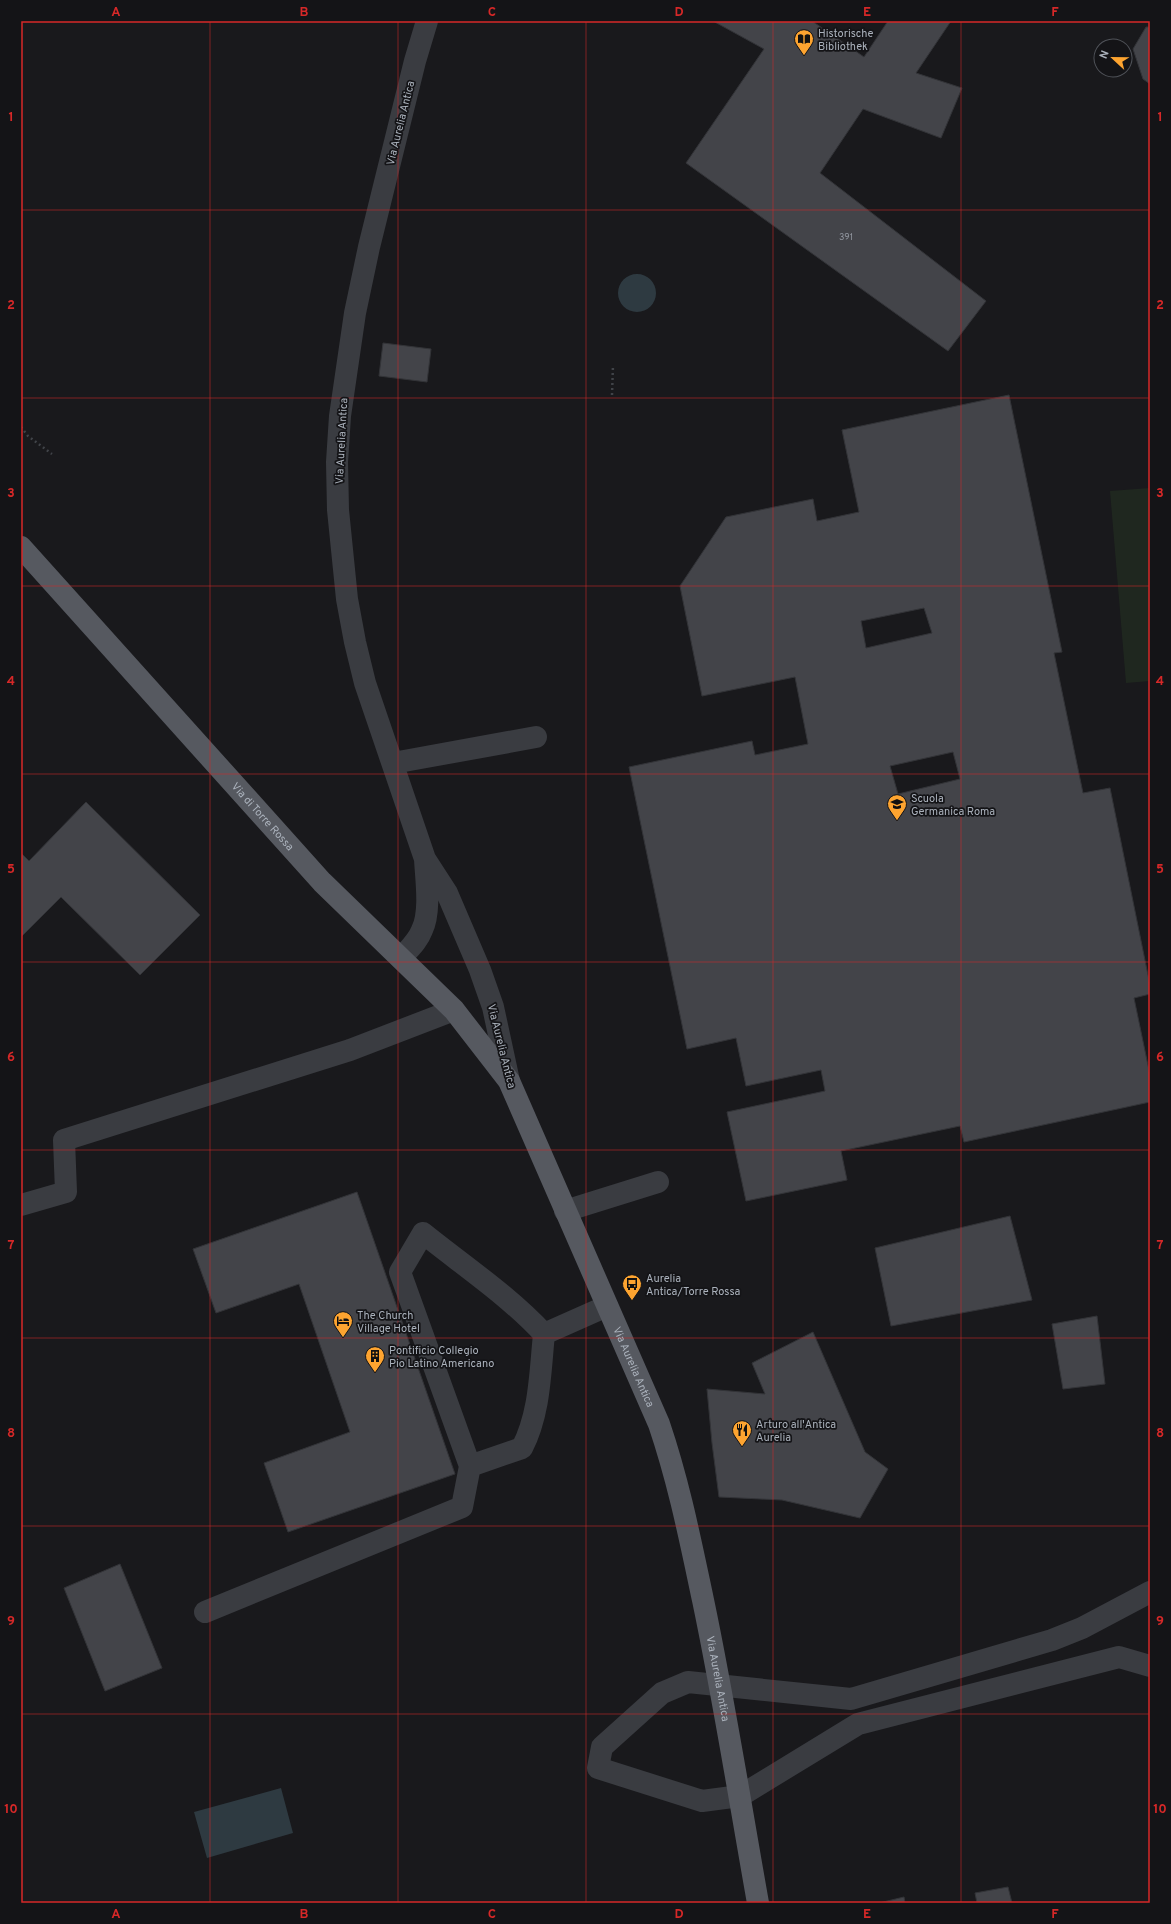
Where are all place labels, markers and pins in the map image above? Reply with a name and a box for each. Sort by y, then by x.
place label: Historische Bibliothek [818,27,874,54]
library icon: Historische Bibliothek [793,28,815,56]
place label: Scuola Germanica Roma [911,792,995,819]
school or university icon: Scuola Germanica Roma [886,793,908,821]
place label: Aurelia Antica/Torre Rossa [646,1272,741,1299]
bus stop icon: Aurelia Antica/Torre Rossa [621,1273,643,1301]
place label: The Church Village Hotel [357,1309,420,1336]
hotel icon: The Church Village Hotel [332,1310,354,1338]
place label: Pontificio Collegio Pio Latino Americano [389,1344,494,1371]
building icon: Pontificio Collegio Pio Latino Americano [364,1345,386,1373]
place label: Arturo all'Antica Aurelia [756,1418,836,1445]
restaurant icon: Arturo all'Antica Aurelia [731,1419,753,1447]

